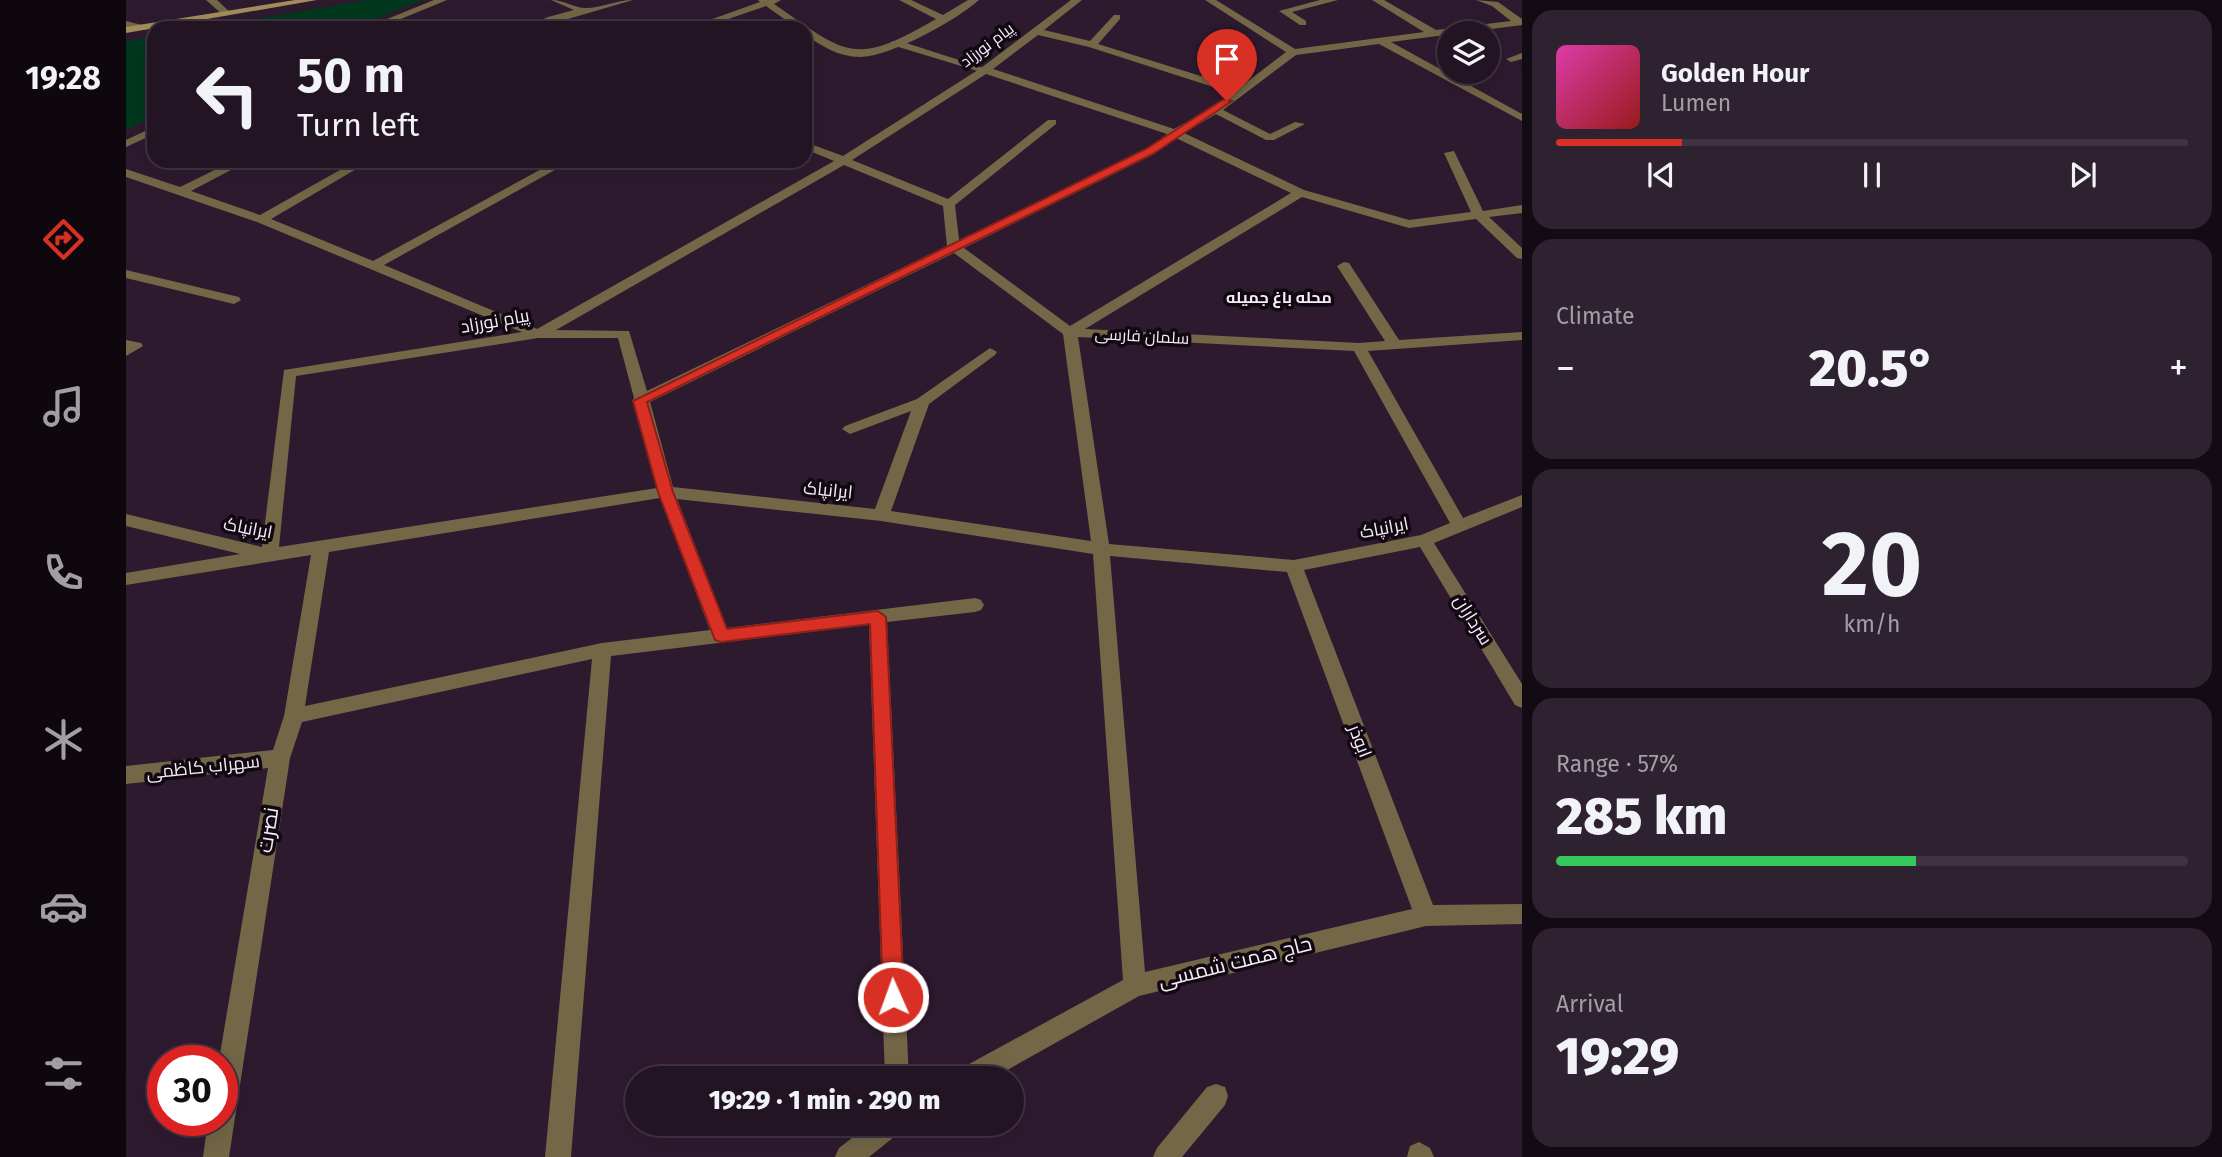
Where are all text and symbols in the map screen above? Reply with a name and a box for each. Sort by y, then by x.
street label: پیام نورزاد [957,18,1019,73]
map controls [1437,21,1500,84]
button: layers [1437,21,1500,84]
pin [1197,29,1257,101]
icon: arrive [1208,40,1246,78]
text: 50 m [297,46,405,105]
icon: left [182,49,273,140]
text: Golden Hour [1661,58,1809,89]
text: 19:28 [25,59,101,97]
text: Lumen [1661,89,1731,117]
text: Turn left [297,106,419,144]
icon: previous [1642,156,1680,194]
icon: pause [1853,156,1891,194]
icon: next [2064,156,2102,194]
icon: directions [39,215,88,264]
district label: محله باغ‌ جمیله [1226,288,1332,308]
text: Climate [1556,302,1635,330]
street label: پیام نورزاد [459,304,532,339]
street label: سلمان فارسی [1094,324,1190,349]
text: 20.5° [1809,337,1935,400]
text: − [1556,345,1575,391]
text: + [2169,345,2188,391]
icon: music [39,382,88,431]
street label: ایرانپاک [802,476,854,504]
text: 20 [1822,510,1922,619]
street label: ایرانپاک [222,512,274,544]
street label: ایرانپاک [1358,512,1410,544]
icon: phone [39,548,88,597]
street label: سرداران [1449,591,1497,649]
text: km/h [1844,610,1900,638]
icon: climate [39,715,88,764]
street label: ابوذر [1343,720,1376,761]
street label: سهراب کاظمی [145,750,261,784]
text: Range · 57% [1556,750,1678,778]
text: 285 km [1556,785,1727,848]
street label: نصرت [252,805,284,855]
icon: car [39,882,88,931]
street label: حاج همت شمسی [1156,930,1315,995]
position arrow [856,960,930,1034]
text: Arrival [1556,990,1623,1018]
text: 19:29 [1556,1025,1679,1088]
speed limit sign: 30 [147,1045,238,1136]
icon: filters [39,1049,88,1098]
text: 19:29 · 1 min · 290 m [709,1085,940,1116]

